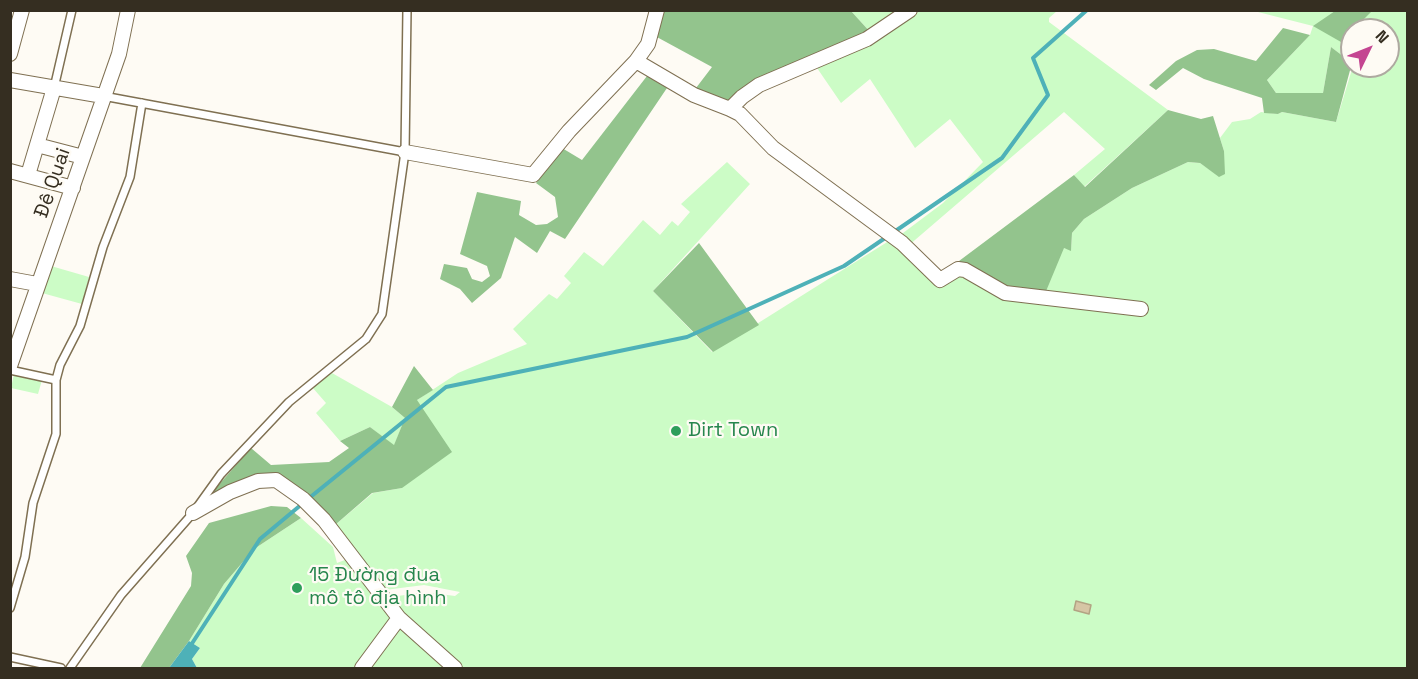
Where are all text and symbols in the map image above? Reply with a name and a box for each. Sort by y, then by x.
north arrow [1340,18,1400,78]
text: N [1371,26,1393,48]
street label: Đê Quai [30,145,76,221]
place label: Dirt Town [688,419,778,443]
marker: Dirt Town [669,424,683,438]
place label: 15 Đường đua mô tô địa hình [309,564,447,611]
marker: 15 Đường đua mô tô địa hình [290,581,304,595]

